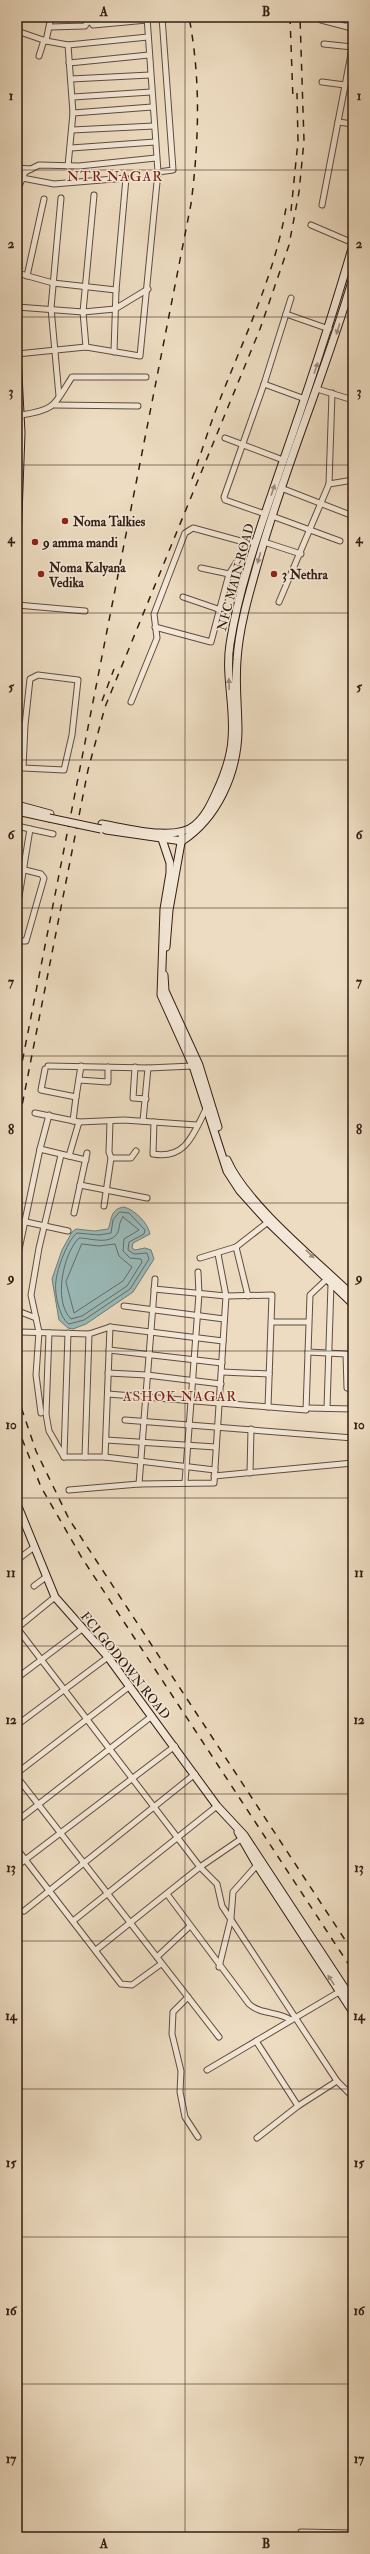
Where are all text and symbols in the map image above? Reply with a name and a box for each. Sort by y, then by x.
text: A [99,4,109,20]
text: B [262,4,270,20]
text: 1 [9,88,14,104]
text: 1 [357,88,362,104]
district label: NTR NAGAR [67,168,163,185]
text: 2 [8,236,15,252]
text: 2 [356,236,363,252]
one-way arrow [335,323,341,335]
one-way arrow [313,361,319,373]
text: 3 [9,384,14,400]
text: 3 [357,384,362,400]
one-way arrow [270,484,276,496]
place label: Noma Talkies [72,514,146,530]
marker: Noma Talkies [60,516,70,526]
street label: NFC MAIN ROAD [214,522,258,633]
text: 4 [6,531,15,547]
text: 4 [354,531,363,547]
place label: 9 amma mandi [41,535,118,551]
marker: 9 amma mandi [30,537,40,547]
one-way arrow [256,551,262,564]
place label: Noma Kalyana Vedika [48,560,126,591]
place label: 3 Nethra [282,567,328,583]
marker: Noma Kalyana Vedika [36,569,46,579]
marker: 3 Nethra [269,569,279,579]
one-way arrow [226,677,232,690]
text: 5 [8,679,14,695]
text: 5 [356,679,362,695]
text: 6 [8,827,16,843]
text: 6 [356,827,364,843]
text: 7 [8,974,15,990]
text: 7 [356,974,363,990]
text: 8 [8,1122,14,1138]
text: 8 [356,1122,362,1138]
one-way arrow [305,1250,315,1259]
text: 9 [6,1270,15,1286]
text: 9 [354,1270,363,1286]
district label: ASHOK NAGAR [122,1388,237,1405]
text: 10 [5,1417,17,1433]
text: 10 [353,1417,365,1433]
text: 11 [6,1565,16,1581]
text: 11 [354,1565,364,1581]
street label: FCI GODOWN ROAD [77,1609,174,1723]
text: 12 [5,1712,17,1728]
text: 12 [353,1712,365,1728]
text: 13 [6,1860,16,1876]
text: 13 [354,1860,364,1876]
one-way arrow [327,1975,335,1985]
text: 14 [5,2008,18,2024]
text: 14 [353,2008,366,2024]
text: 15 [6,2155,16,2171]
text: 15 [354,2155,364,2171]
text: 16 [5,2303,18,2319]
text: 16 [353,2303,366,2319]
text: 17 [6,2451,17,2467]
text: 17 [354,2451,365,2467]
text: A [99,2536,109,2552]
text: B [262,2536,270,2552]

